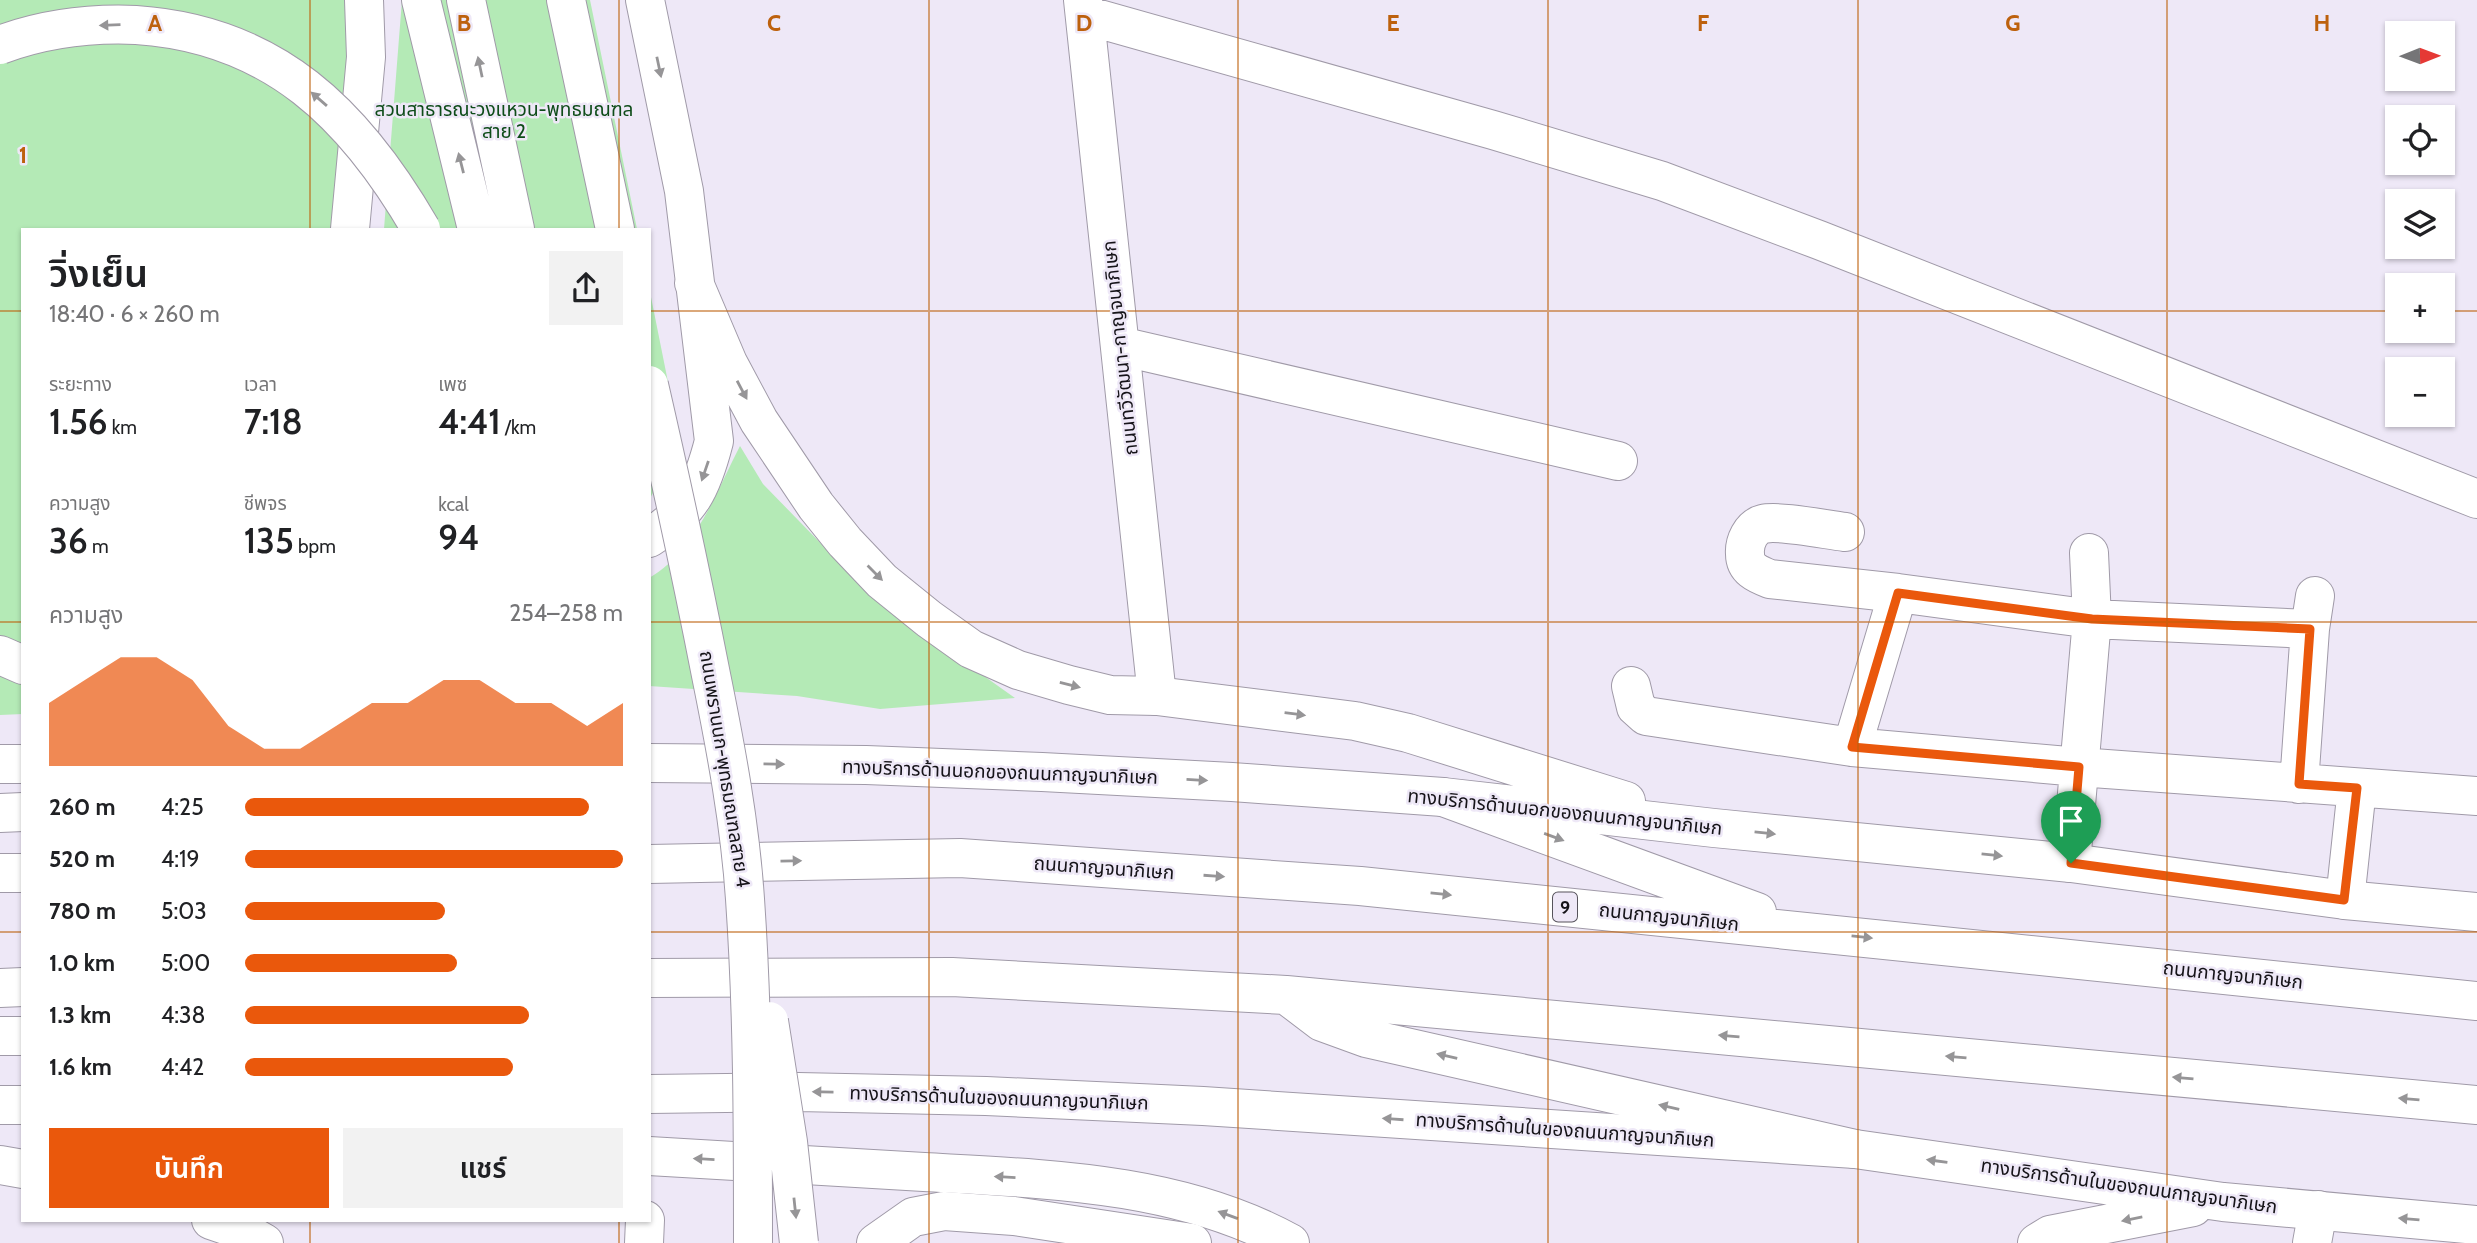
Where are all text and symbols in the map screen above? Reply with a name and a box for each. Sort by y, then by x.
text: A [148,9,163,37]
text: B [457,9,471,37]
text: C [767,9,781,37]
text: D [1076,9,1092,37]
text: E [1386,9,1400,37]
text: F [1697,9,1709,37]
text: G [2005,9,2021,37]
text: H [2314,9,2330,37]
one-way arrow [99,19,121,31]
north arrow [2385,21,2455,91]
map controls [2385,21,2455,427]
one-way arrow [475,56,486,78]
one-way arrow [653,56,664,78]
one-way arrow [310,91,328,107]
park label: สวนสาธารณะวงแหวน-พุทธมณฑล สาย 2 [375,98,633,143]
button: locate [2385,105,2455,175]
text: 1 [19,141,27,169]
one-way arrow [455,152,466,174]
button: layers [2385,189,2455,259]
street label: ถนนทวีวัฒนา-กาญจนาภิเษก [1097,239,1143,457]
text: วิ่งเย็น [49,250,148,297]
button: share [549,251,623,325]
button: + [2385,273,2455,343]
text: 18:40 · 6 × 260 m [49,300,220,328]
button: − [2385,357,2455,427]
text: ระยะทาง [49,373,112,396]
text: เวลา [244,373,277,396]
text: เพซ [438,373,467,396]
one-way arrow [737,380,748,400]
text: 1.56 [49,400,108,443]
text: 7:18 [244,400,303,443]
text: 4:41 [438,400,501,443]
text: km [108,416,137,439]
text: /km [501,416,536,439]
one-way arrow [699,461,710,482]
text: ความสูง [49,492,110,515]
text: ชีพจร [244,492,287,515]
text: kcal [438,493,469,516]
text: 94 [438,516,479,559]
text: 36 [49,519,88,562]
text: 135 [244,519,294,562]
text: m [88,535,109,558]
text: bpm [294,535,336,558]
one-way arrow [867,565,884,582]
text: 254–258 m [509,599,623,627]
text: ความสูง [49,601,123,629]
street label: ถนนพรานนก-พุทธมณฑลสาย 4 [695,649,755,889]
one-way arrow [1059,680,1081,691]
one-way arrow [1284,708,1306,719]
street label: ทางบริการด้านนอกของถนนกาญจนาภิเษก [842,755,1158,789]
one-way arrow [764,759,786,770]
one-way arrow [1187,775,1209,786]
street label: ทางบริการด้านนอกของถนนกาญจนาภิเษก [1407,784,1723,840]
pin [2041,791,2101,863]
text: 260 m [49,793,116,821]
text: 4:25 [161,793,204,821]
icon: arrive [2052,802,2090,840]
one-way arrow [1755,828,1777,839]
one-way arrow [1543,832,1564,843]
text: 520 m [49,845,115,873]
text: 4:19 [161,845,200,873]
one-way arrow [1981,850,2003,861]
street label: ถนนกาญจนาภิเษก [1033,852,1175,884]
one-way arrow [780,856,802,867]
one-way arrow [1203,871,1225,882]
one-way arrow [1430,889,1452,900]
road number: 9 [1553,893,1577,922]
text: 780 m [49,897,116,925]
text: 5:03 [161,897,207,925]
street label: ถนนกาญจนาภิเษก [1598,898,1740,936]
one-way arrow [1851,931,1873,942]
text: 1.0 km [49,949,115,977]
text: 5:00 [161,949,210,977]
street label: ถนนกาญจนาภิเษก [2162,956,2304,994]
text: 1.3 km [49,1001,111,1029]
text: 4:38 [161,1001,205,1029]
one-way arrow [1718,1030,1740,1041]
one-way arrow [1436,1050,1458,1061]
one-way arrow [1945,1051,1967,1062]
text: 1.6 km [49,1053,112,1081]
text: 4:42 [161,1053,204,1081]
one-way arrow [2171,1072,2193,1083]
street label: ทางบริการด้านในของถนนกาญจนาภิเษก [849,1081,1149,1115]
one-way arrow [812,1086,834,1098]
one-way arrow [2398,1093,2420,1104]
one-way arrow [1658,1101,1680,1112]
street label: ทางบริการด้านในของถนนกาญจนาภิเษก [1415,1108,1715,1152]
one-way arrow [1381,1113,1403,1124]
button: บันทึก [49,1128,329,1208]
button: แชร์ [343,1128,623,1208]
one-way arrow [693,1153,715,1164]
street label: ทางบริการด้านในของถนนกาญจนาภิเษก [1979,1154,2279,1218]
one-way arrow [1926,1155,1948,1166]
one-way arrow [994,1171,1016,1182]
one-way arrow [790,1197,801,1219]
one-way arrow [1218,1209,1239,1220]
one-way arrow [2398,1213,2420,1224]
one-way arrow [2121,1214,2143,1225]

